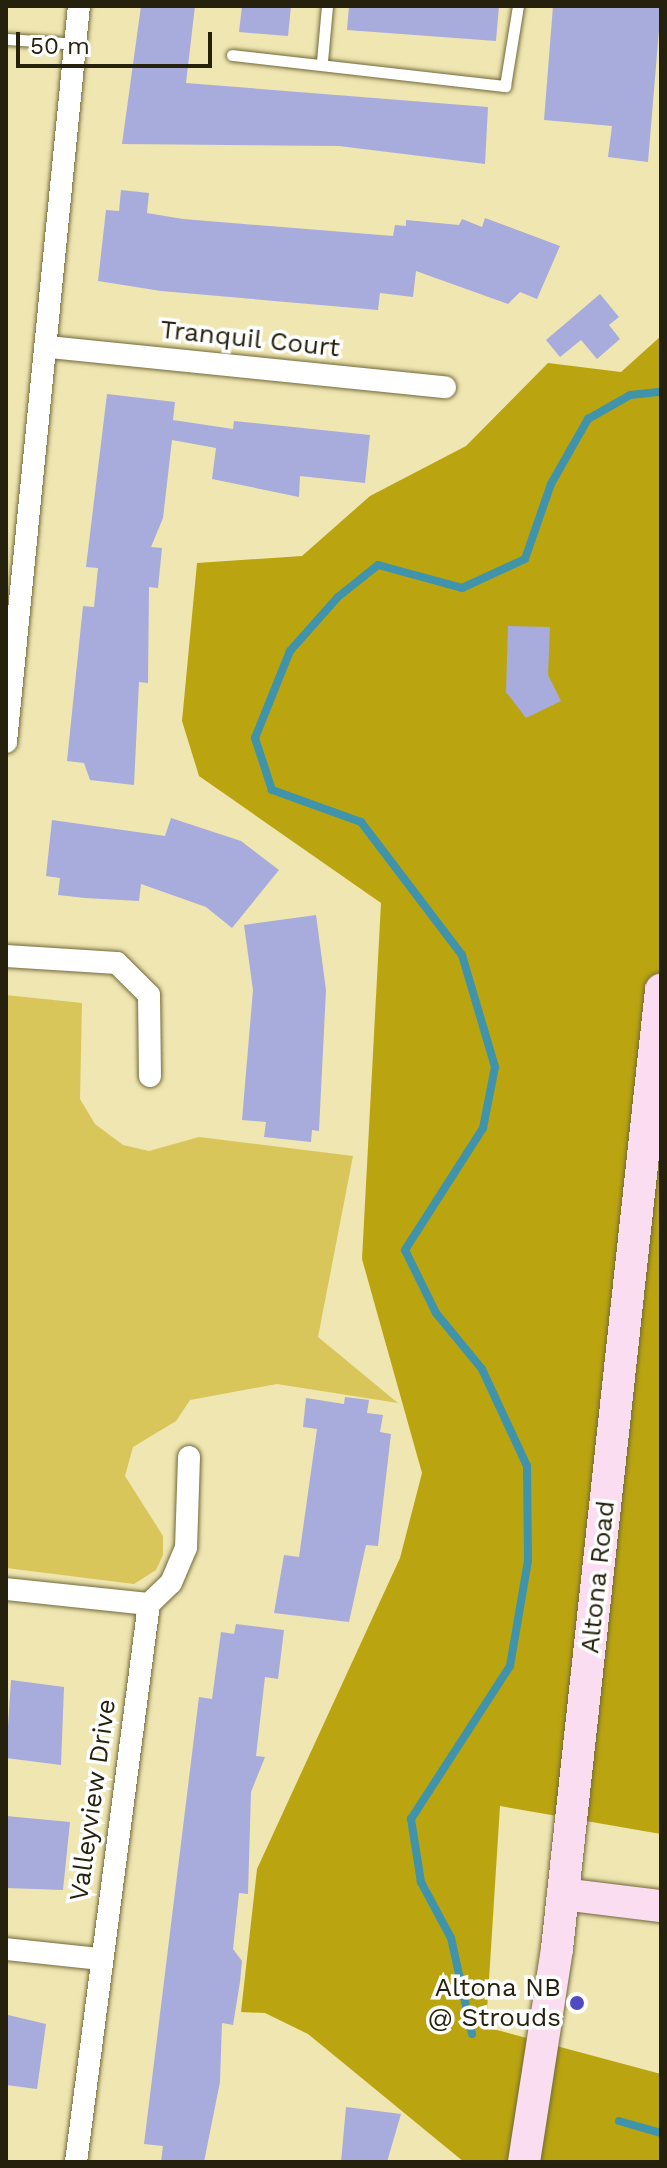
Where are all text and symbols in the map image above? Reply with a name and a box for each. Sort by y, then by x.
scale bar [20,16,216,66]
text: 50 m [30,32,90,60]
street label: Tranquil Court [158,314,342,364]
street label: Altona Road [574,1499,622,1655]
street label: Valleyview Drive [63,1697,123,1903]
place label: Altona NB @ Strouds [428,1972,561,2034]
marker: Altona NB @ Strouds [568,1994,586,2012]

